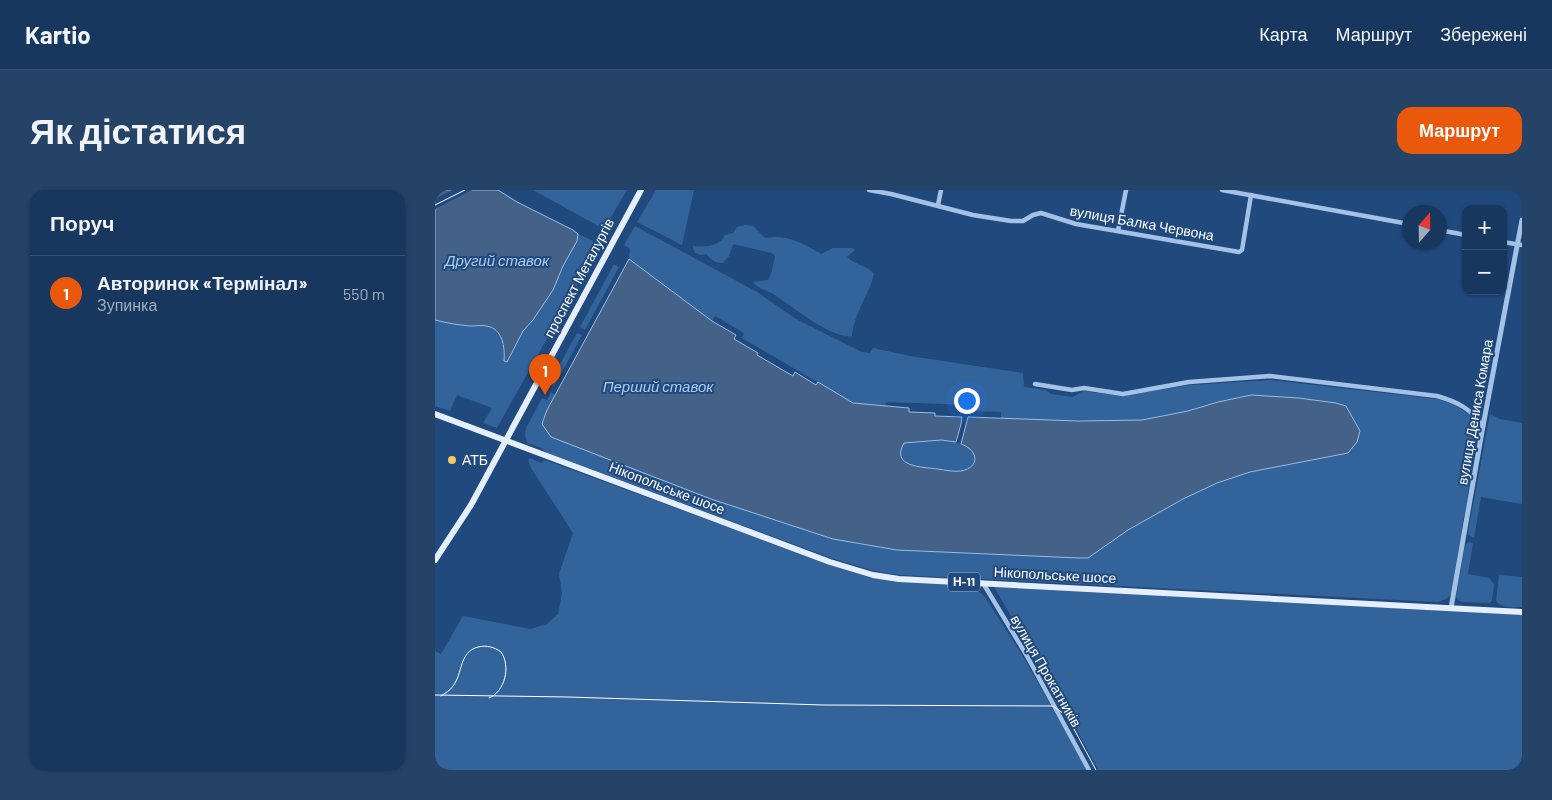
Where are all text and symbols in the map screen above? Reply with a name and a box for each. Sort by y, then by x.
text: Kartio [25,20,91,49]
text: Карта [1259,23,1307,45]
text: Маршрут [1335,23,1412,45]
text: Збережені [1440,23,1527,45]
button: Маршрут [1397,107,1522,154]
text: Як дістатися [30,109,246,151]
street label: вулиця Балка Червона [1069,201,1216,244]
north arrow [1402,205,1447,250]
map controls [1462,205,1507,295]
button: + [1462,205,1507,250]
text: Поруч [50,210,114,235]
street label: проспект Металургів [540,215,617,340]
button: − [1462,250,1507,295]
water label: Другий ставок [443,251,550,269]
text: Авторинок «Термінал» [97,271,308,294]
text: 1 [63,284,69,303]
text: 550 m [343,284,385,303]
text: Зупинка [97,295,157,314]
street label: вулиця Дениса Комара [1453,338,1496,486]
pin: 1 [529,354,561,395]
water label: Перший ставок [603,377,714,395]
your location [954,388,980,414]
place label: АТБ [462,451,488,468]
marker: АТБ [446,454,458,466]
street label: Нікопольське шосе [607,458,728,518]
street label: Нікопольське шосе [993,563,1117,586]
road number: Н-11 [948,572,980,592]
street label: вулиця Прокатників [1007,612,1085,730]

